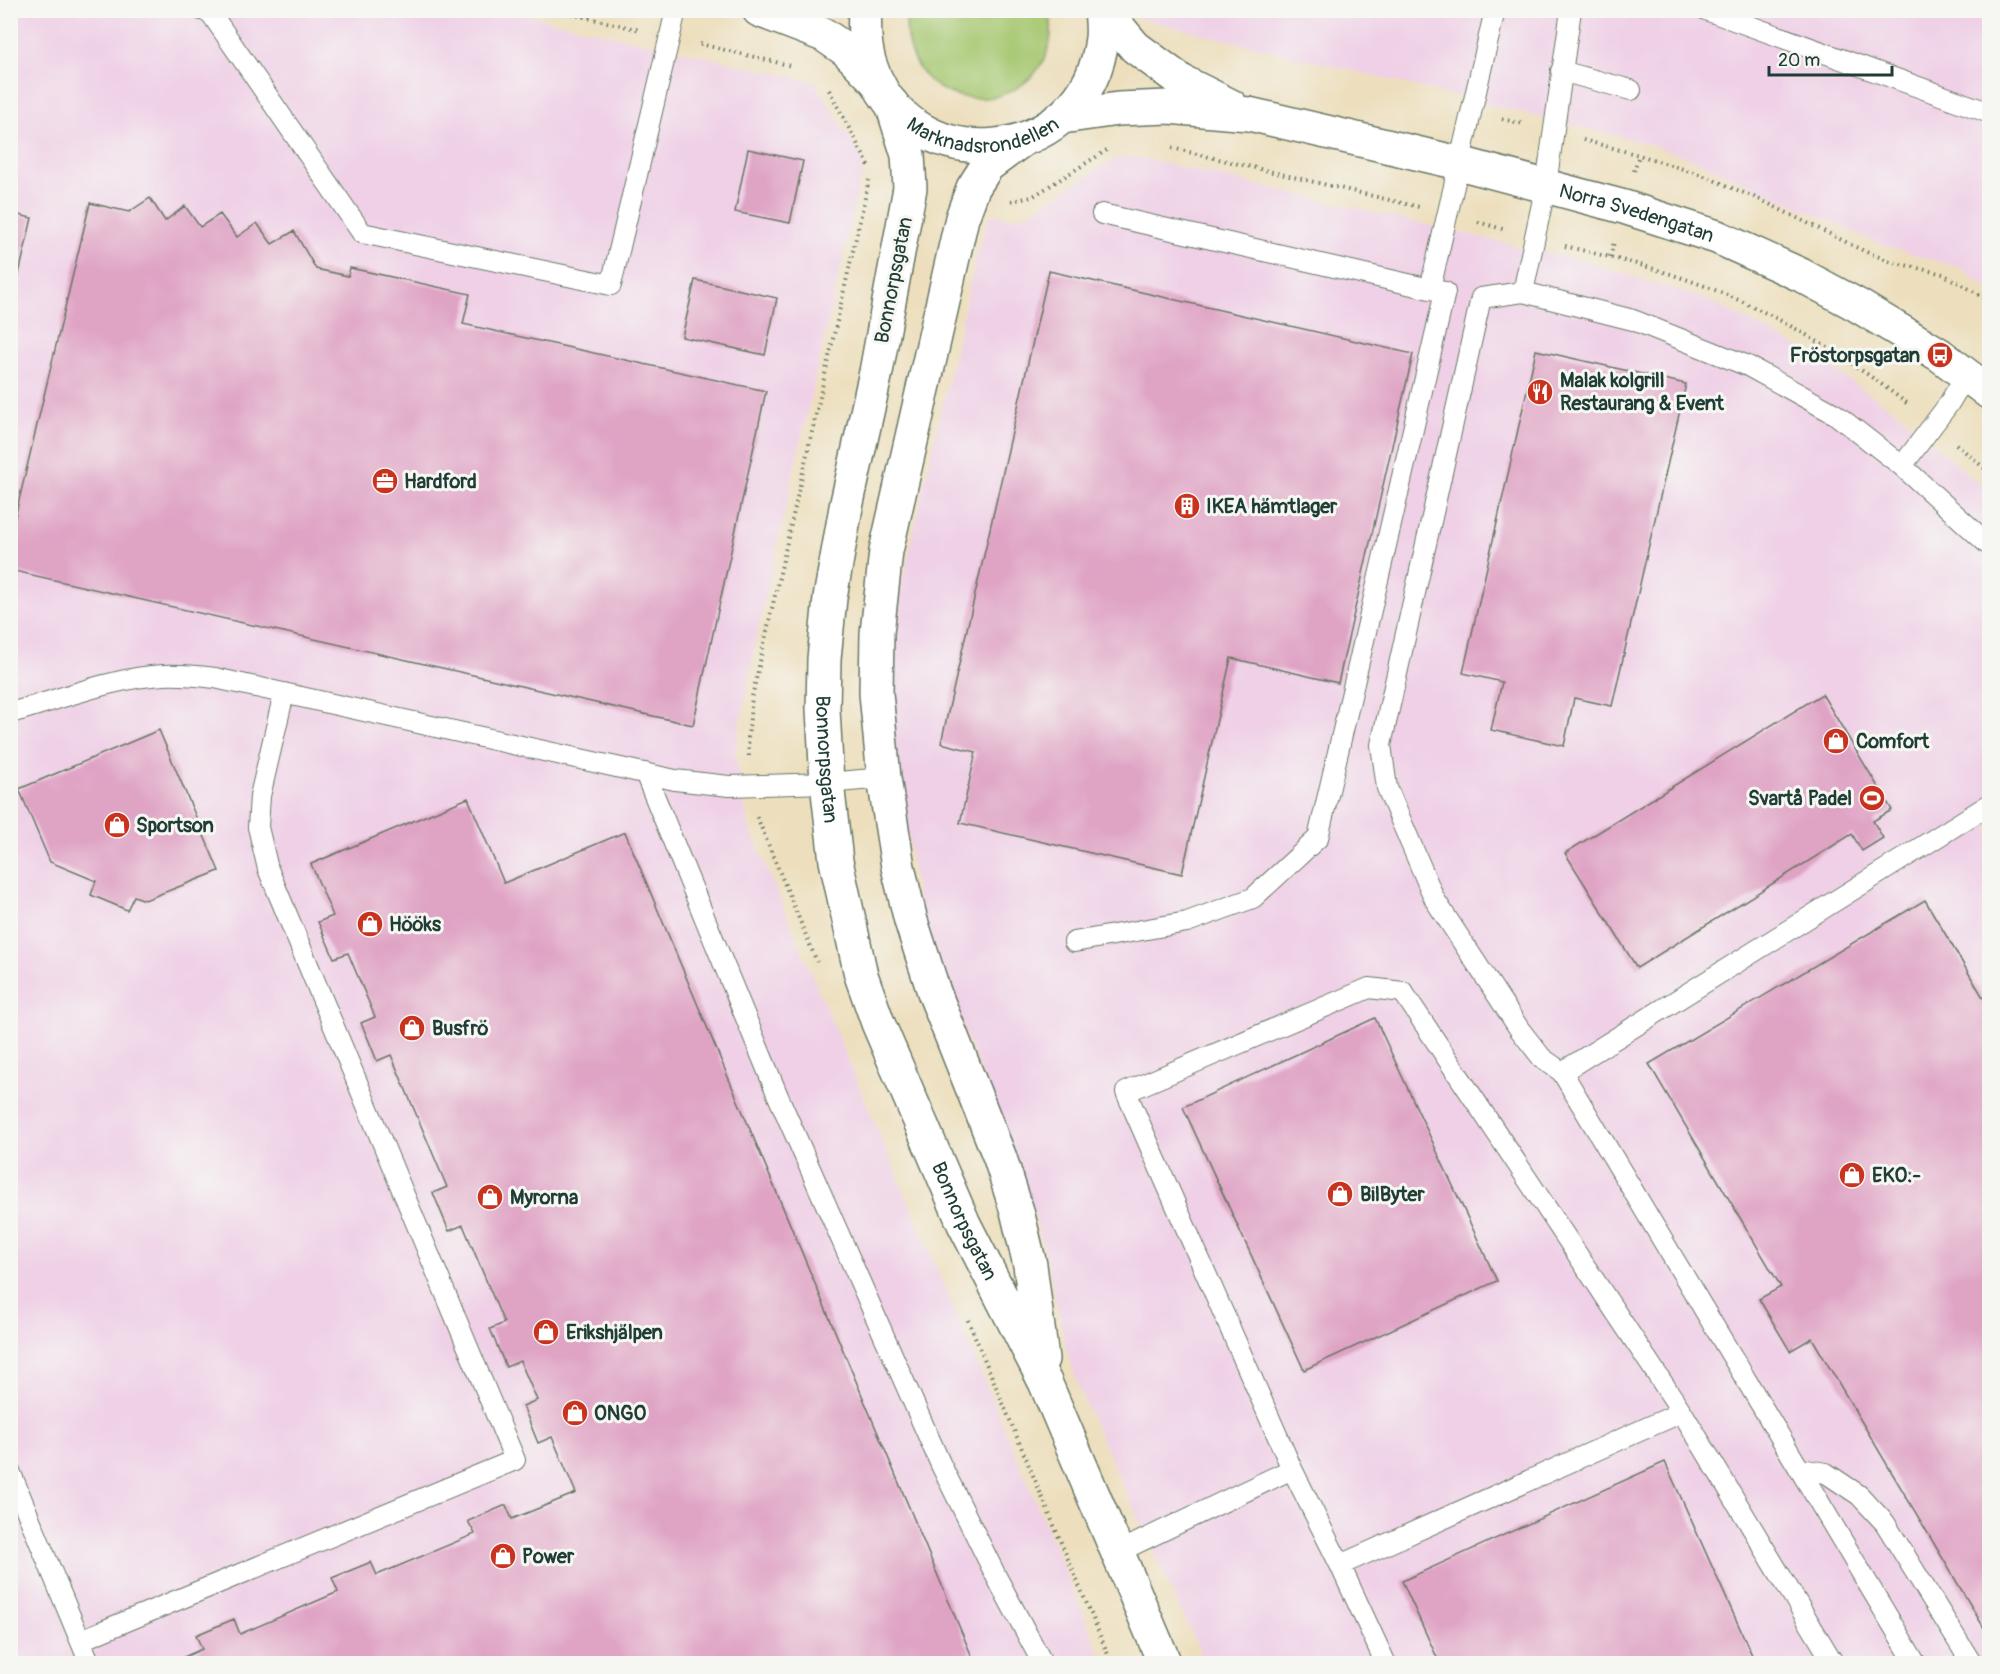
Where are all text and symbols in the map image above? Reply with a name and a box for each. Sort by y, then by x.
scale bar [1769,39,1892,77]
text: 20 m [1778,49,1820,72]
street label: Marknadsrondellen [904,103,1062,127]
text: Marknadsrondellen [902,112,1064,159]
street label: Norra Svedengatan [1556,178,1717,248]
street label: Bonnorpsgatan [869,215,918,345]
bus stop icon: Fröstorpsgatan [1925,340,1955,370]
place label: Fröstorpsgatan [1790,343,1920,368]
place label: Malak kolgrill Restaurang & Event [1560,368,1725,416]
restaurant icon: Malak kolgrill Restaurang & Event [1525,377,1555,407]
office icon: Hardford [370,466,400,496]
place label: Hardford [404,469,477,494]
building icon: IKEA hämtlager [1172,491,1202,521]
place label: IKEA hämtlager [1206,494,1338,519]
street label: Bonnorpsgatan [810,695,844,825]
shop icon: Comfort [1821,726,1851,756]
place label: Comfort [1856,729,1930,754]
sports icon: Svartå Padel [1857,783,1887,813]
place label: Svartå Padel [1748,786,1852,811]
shop icon: Sportson [102,810,132,840]
place label: Sportson [136,813,214,838]
shop icon: Hööks [355,909,385,939]
place label: Hööks [389,912,441,937]
shop icon: Busfrö [397,1013,427,1043]
place label: Busfrö [432,1016,489,1041]
street label: Bonnorpsgatan [926,1158,1003,1285]
shop icon: EKO:- [1837,1160,1867,1190]
place label: EKO:- [1872,1163,1921,1188]
shop icon: BilByter [1325,1179,1355,1209]
shop icon: Myrorna [475,1182,505,1212]
place label: BilByter [1360,1182,1425,1207]
place label: Myrorna [510,1185,578,1210]
shop icon: Erikshjälpen [531,1317,561,1347]
place label: Erikshjälpen [566,1320,663,1345]
shop icon: ONGO [560,1398,590,1428]
place label: ONGO [594,1401,646,1426]
shop icon: Power [488,1541,518,1571]
place label: Power [522,1544,575,1569]

